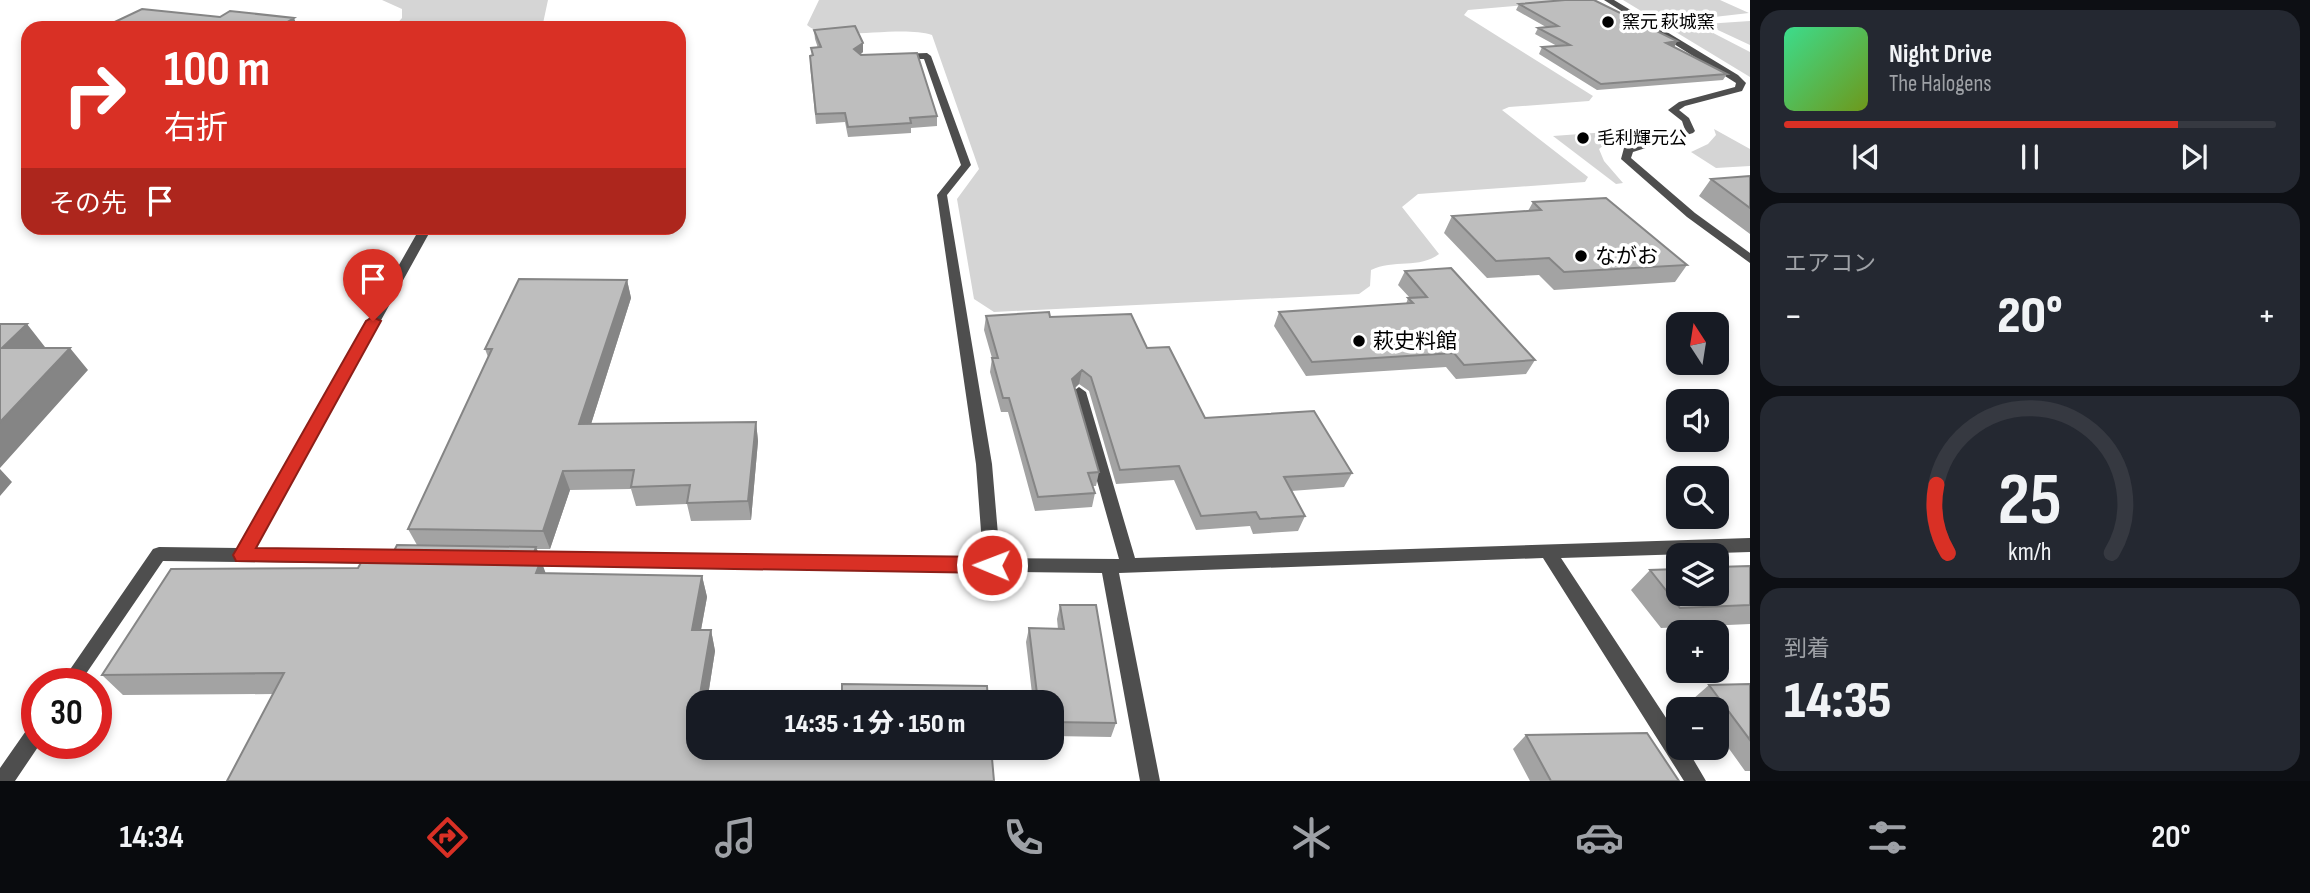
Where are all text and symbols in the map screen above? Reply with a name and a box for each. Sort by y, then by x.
place label: 窯元 萩城窯 [1622,12,1715,33]
marker: 窯元 萩城窯 [1600,14,1616,30]
text: Night Drive [1889,39,1992,70]
text: 100 m [164,41,270,100]
icon: right [49,49,140,140]
text: The Halogens [1889,70,1992,98]
text: 右折 [164,109,228,148]
place label: 毛利輝元公 [1597,128,1687,149]
marker: 毛利輝元公 [1575,130,1591,146]
icon: previous [1847,138,1885,176]
icon: pause [2011,138,2049,176]
icon: next [2175,138,2213,176]
icon: arrive [141,182,179,220]
text: その先 [49,189,127,220]
place label: ながお [1595,244,1658,269]
marker: ながお [1573,248,1589,264]
pin [343,249,403,321]
text: エアコン [1784,250,1876,278]
icon: arrive [354,260,392,298]
text: 20° [1997,285,2063,348]
text: − [1784,294,1803,339]
text: + [2257,294,2276,339]
north arrow [1666,312,1729,374]
map controls [1666,312,1729,760]
place label: 萩史料館 [1373,329,1457,354]
marker: 萩史料館 [1351,333,1367,349]
button: sound [1666,389,1729,452]
text: 25 [1998,457,2062,545]
button: search [1666,466,1729,529]
position arrow [955,528,1029,602]
text: km/h [2008,537,2052,568]
button: layers [1666,543,1729,606]
button: + [1666,620,1729,683]
text: 到着 [1784,635,1830,663]
speed limit sign: 30 [21,668,112,759]
text: 14:35 [1784,670,1891,733]
button: − [1666,697,1729,760]
text: 14:35 · 1 分 · 150 m [785,709,965,740]
icon: directions [423,813,472,862]
icon: music [711,813,760,862]
icon: phone [999,813,1048,862]
icon: climate [1287,813,1336,862]
icon: car [1575,813,1624,862]
icon: filters [1863,813,1912,862]
text: 14:34 [120,818,184,857]
text: 20° [2151,818,2190,857]

